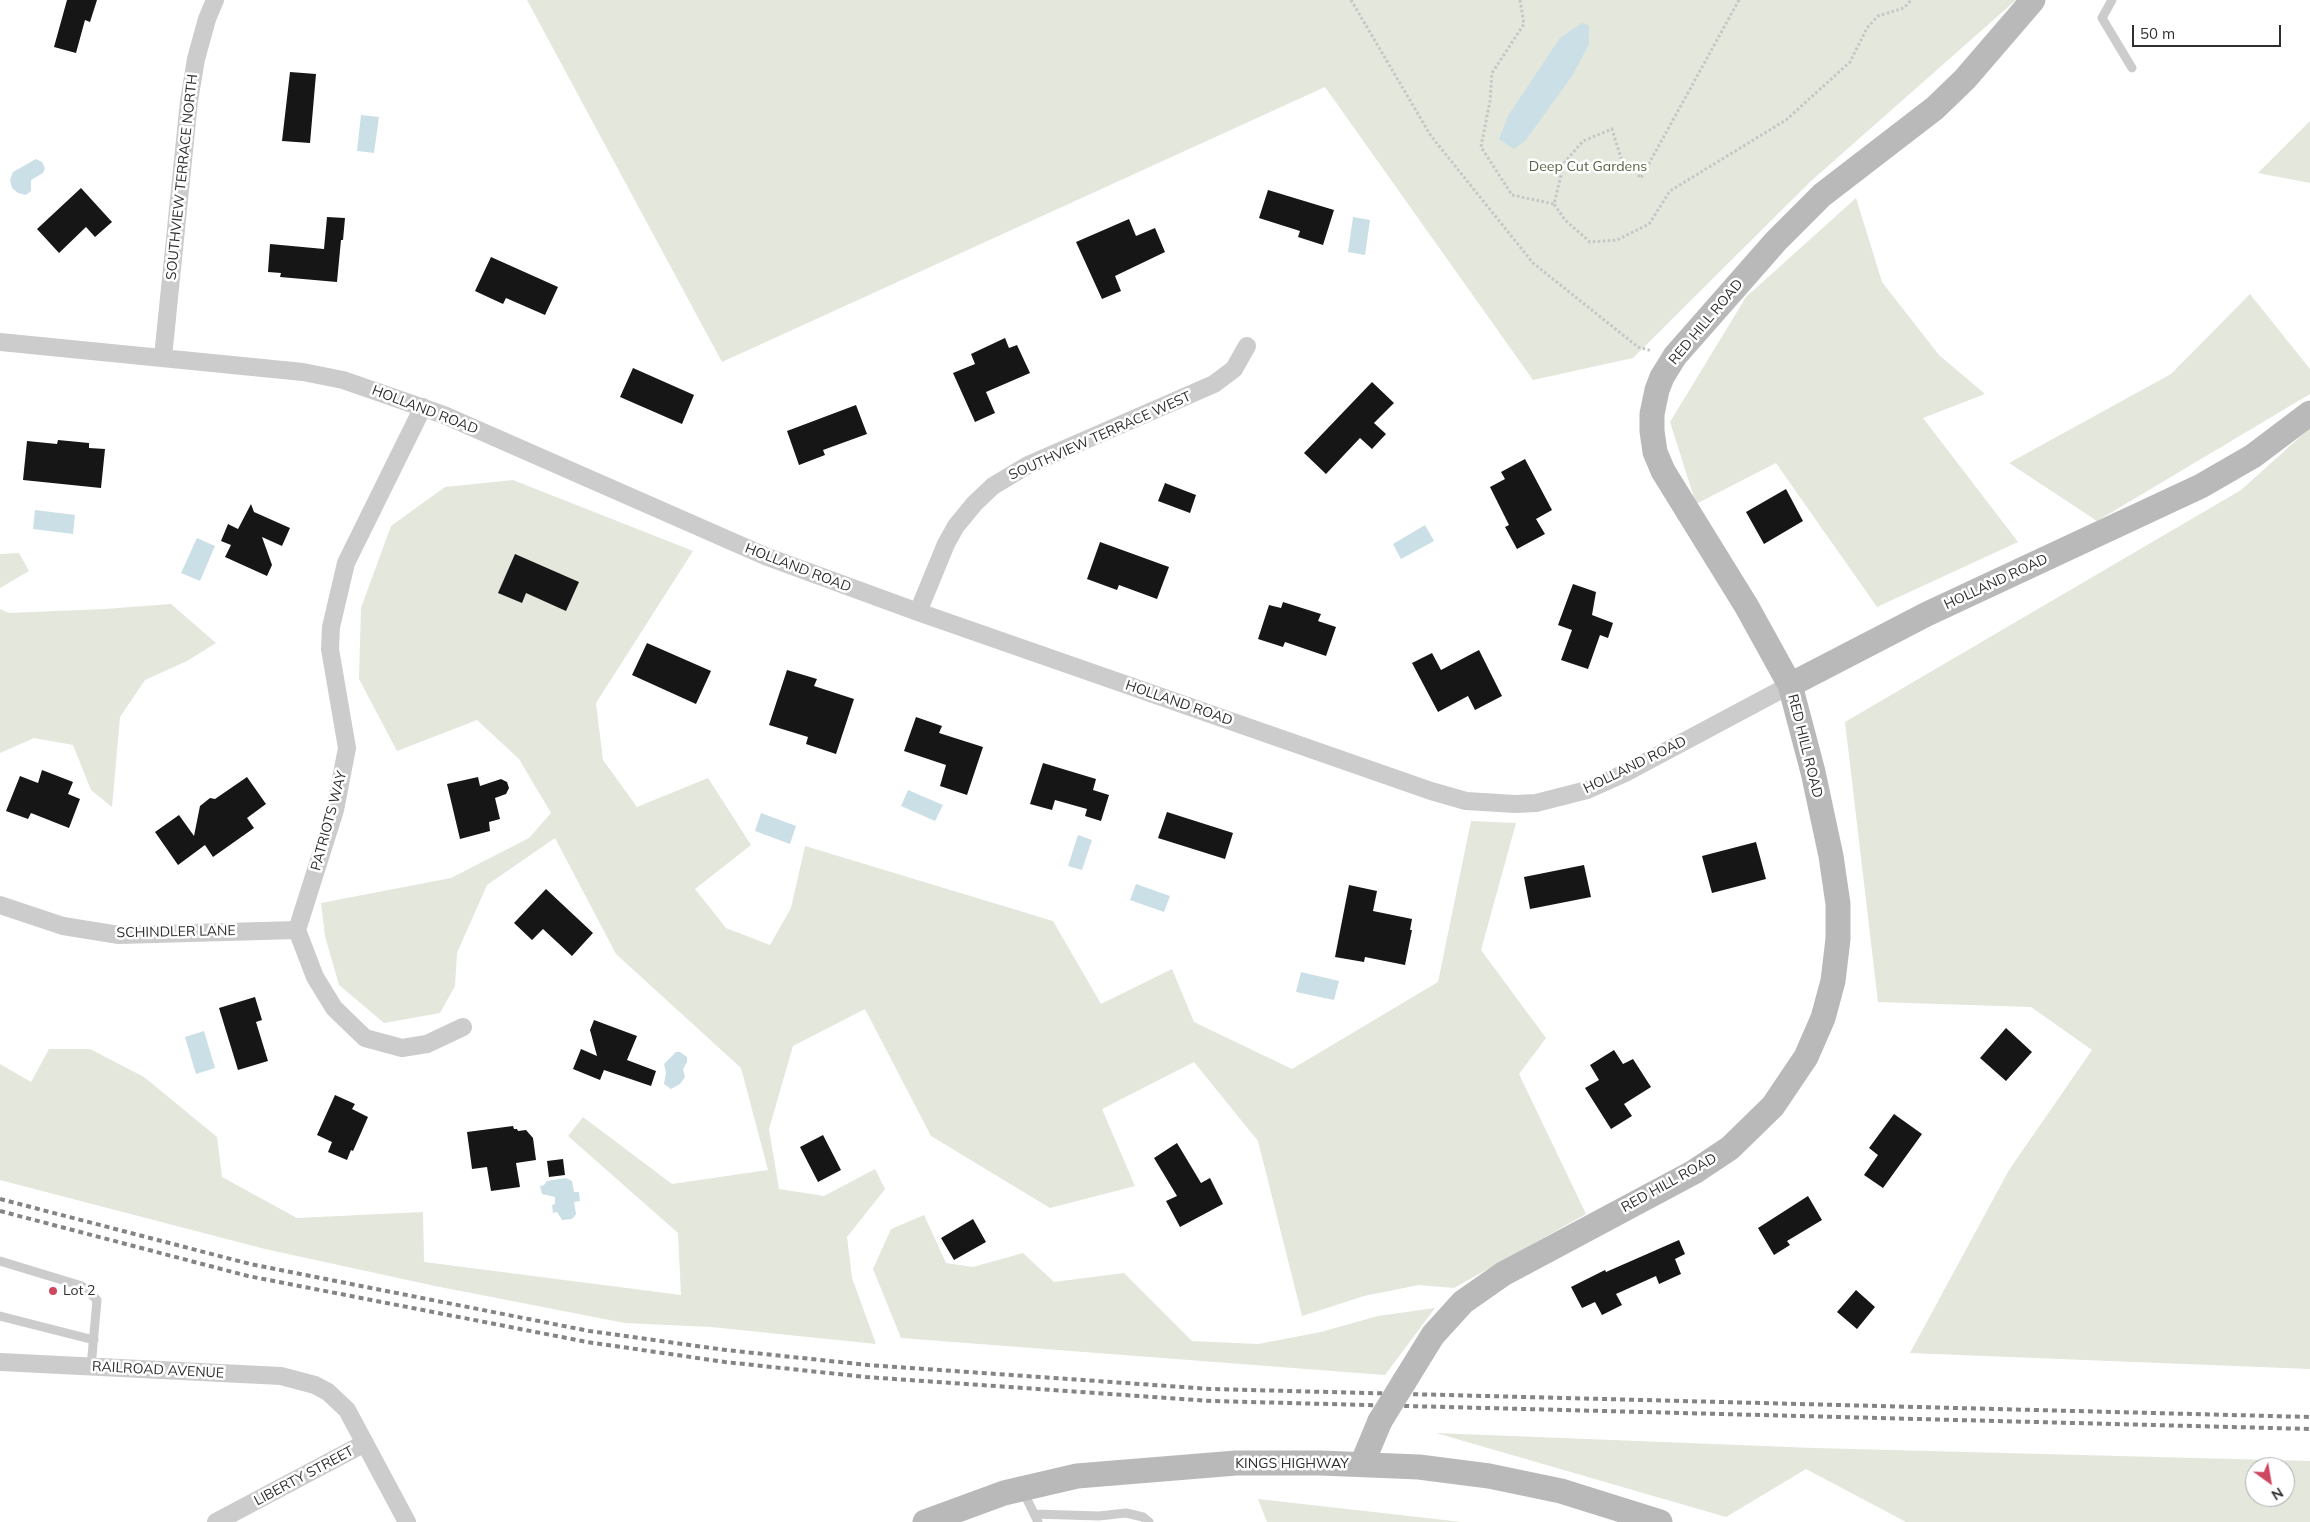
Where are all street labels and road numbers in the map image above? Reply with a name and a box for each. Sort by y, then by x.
street label: SOUTHVIEW TERRACE NORTH [163,73,201,281]
street label: RED HILL ROAD [1665,276,1747,368]
street label: HOLLAND ROAD [370,382,480,438]
street label: SOUTHVIEW TERRACE WEST [1006,388,1194,484]
street label: HOLLAND ROAD [743,540,853,596]
street label: HOLLAND ROAD [1942,551,2050,613]
street label: HOLLAND ROAD [1123,677,1235,729]
street label: RED HILL ROAD [1784,692,1826,800]
street label: HOLLAND ROAD [1581,733,1689,797]
street label: PATRIOTS WAY [308,769,350,873]
street label: SCHINDLER LANE [116,923,236,941]
street label: RED HILL ROAD [1618,1150,1720,1216]
street label: RAILROAD AVENUE [92,1358,224,1382]
street label: LIBERTY STREET [251,1443,357,1509]
street label: KINGS HIGHWAY [1235,1456,1349,1472]

